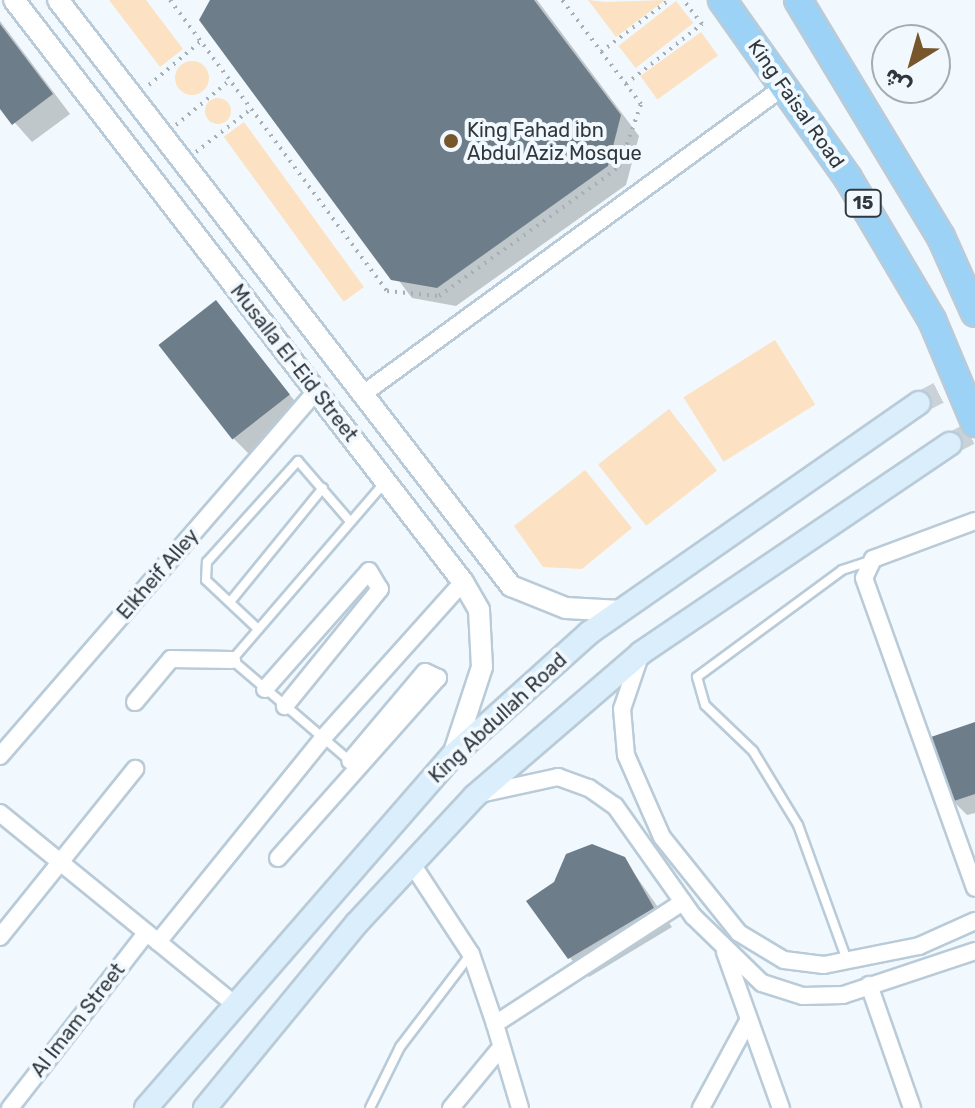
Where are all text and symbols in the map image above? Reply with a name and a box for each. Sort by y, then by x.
north arrow [871,24,951,104]
street label: King Faisal Road [743,35,849,173]
text: ش [878,63,917,101]
place label: King Fahad ibn Abdul Aziz Mosque [467,118,642,165]
marker: King Fahad ibn Abdul Aziz Mosque [442,132,460,150]
road number: 15 [843,189,883,217]
street label: Musalla El-Eid Street [225,280,363,446]
street label: Elkheif Alley [112,523,204,625]
street label: King Abdullah Road [424,648,572,788]
street label: Al Imam Street [26,958,130,1082]

